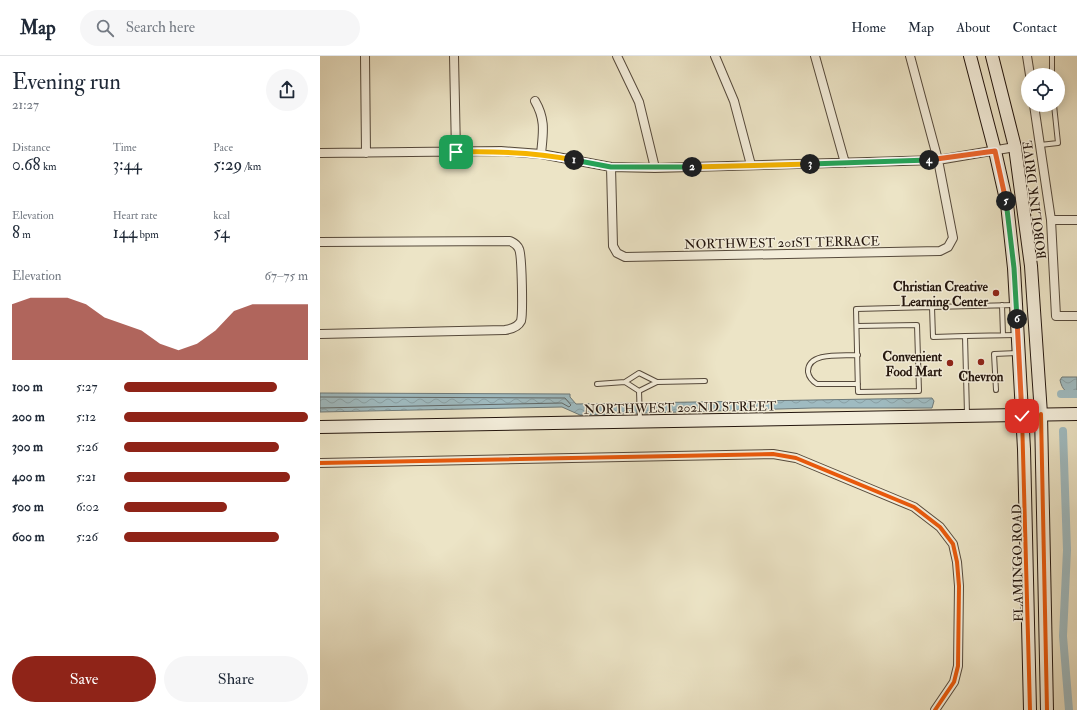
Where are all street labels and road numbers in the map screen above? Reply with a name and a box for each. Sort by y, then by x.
street label: BOBOLINK DRIVE [1020,140,1050,260]
street label: NORTHWEST 201ST TERRACE [684,233,880,253]
street label: NORTHWEST 202ND STREET [583,398,777,418]
street label: FLAMINGO ROAD [1009,504,1027,622]

